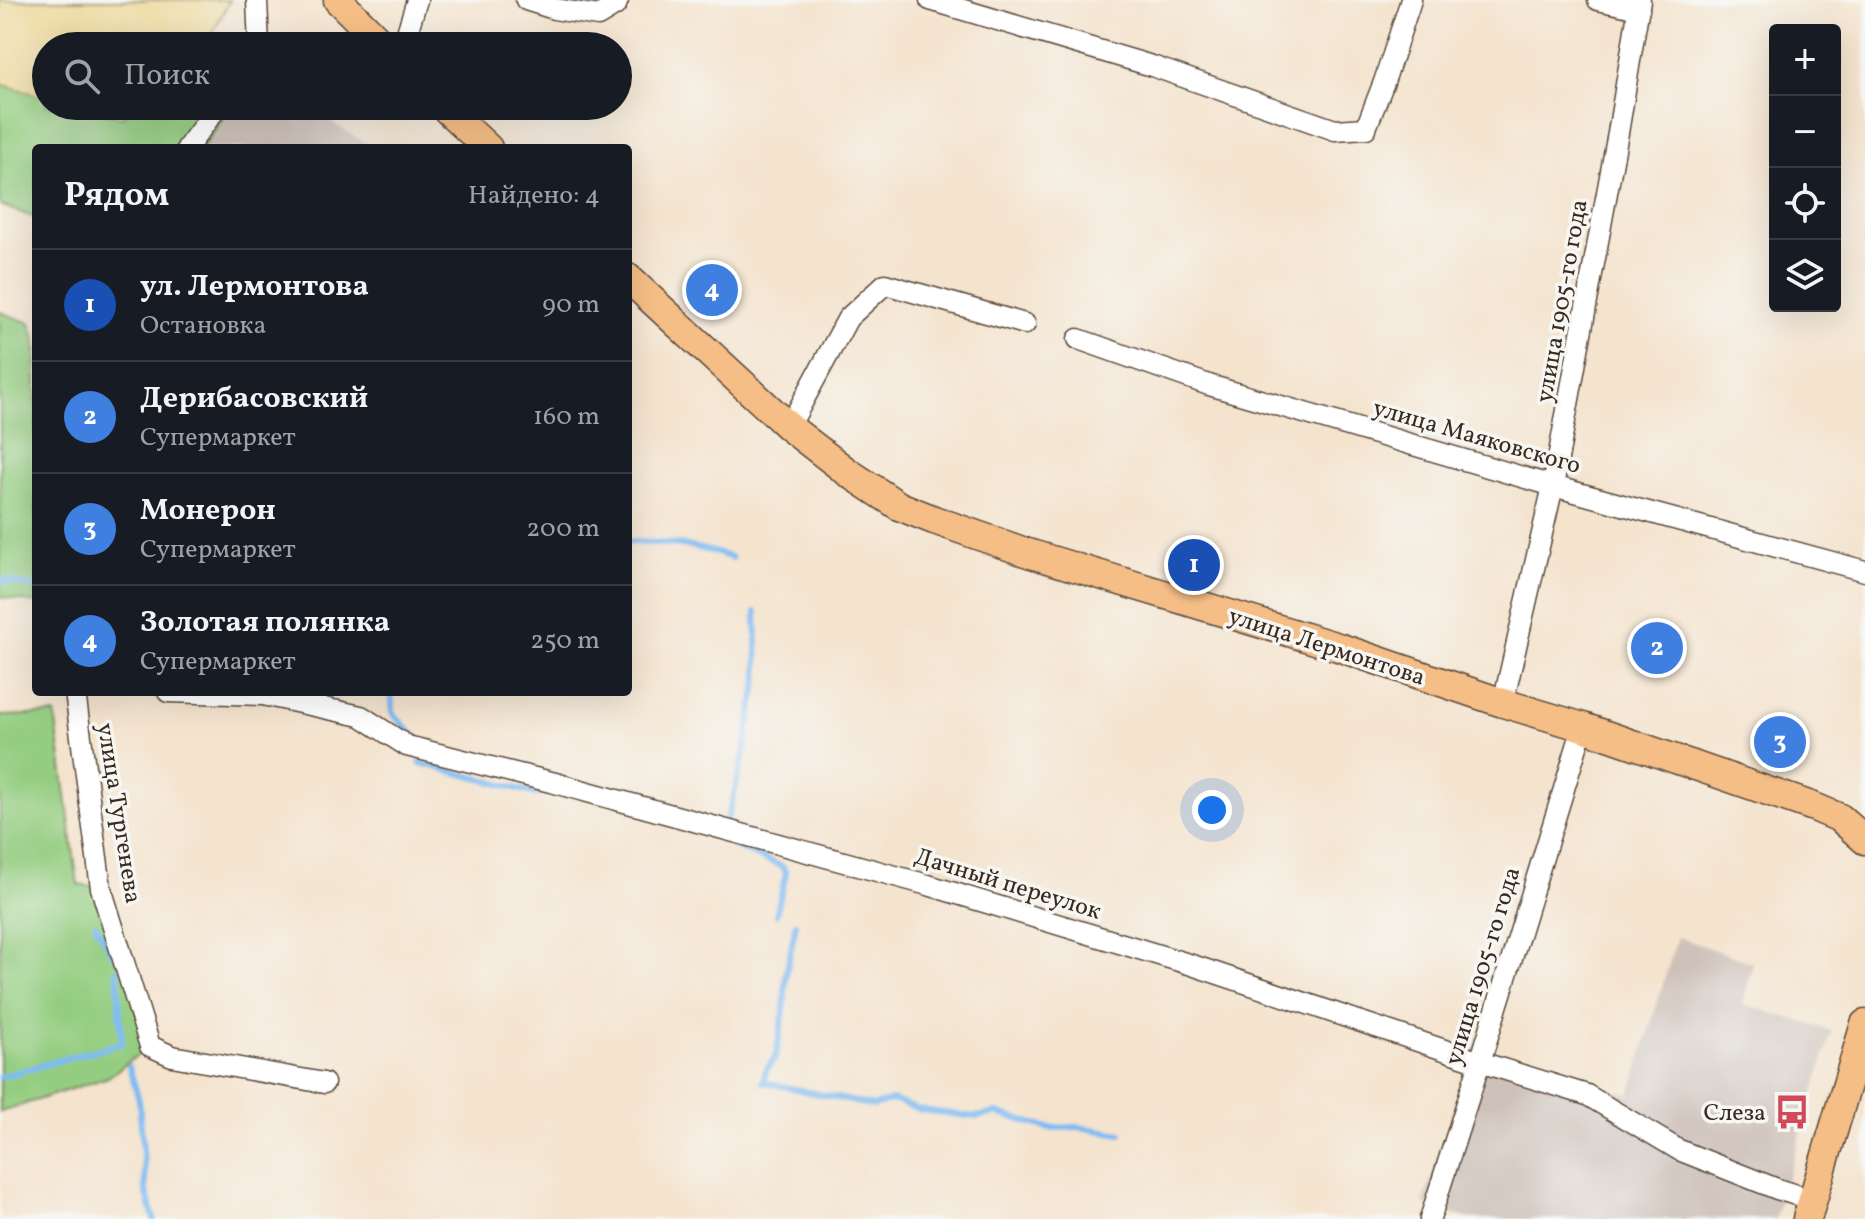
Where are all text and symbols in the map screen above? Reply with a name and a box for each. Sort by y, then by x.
map controls [1769,24,1841,312]
button: + [1769,24,1841,96]
search box [32,32,632,120]
icon: search [60,54,104,98]
text: Поиск [124,55,210,97]
button: − [1769,96,1841,168]
button: locate [1769,168,1841,240]
text: Рядом [64,173,169,220]
text: Найдено: 4 [468,178,600,214]
street label: улица 1905-го года [1528,197,1598,406]
button: layers [1769,240,1841,312]
pin: 4 [686,260,738,320]
text: ул. Лермонтова [140,266,369,308]
text: 1 [85,287,95,323]
text: 90 m [542,287,600,323]
text: Остановка [140,308,266,344]
text: Дерибасовский [140,378,368,420]
street label: улица Маяковского [1369,392,1584,484]
text: 2 [83,399,97,435]
text: 160 m [533,399,600,435]
text: Супермаркет [140,420,296,456]
text: Монерон [140,490,276,532]
text: 3 [83,511,97,547]
text: 200 m [526,511,600,547]
text: Супермаркет [140,532,296,568]
pin: 1 [1168,535,1220,595]
street label: улица Лермонтова [1224,600,1429,696]
text: Золотая полянка [140,602,390,644]
pin: 2 [1631,618,1683,678]
text: 4 [82,623,98,659]
text: 250 m [530,623,600,659]
text: Супермаркет [140,644,296,680]
pin: 3 [1754,712,1806,772]
street label: улица Тургенева [87,721,149,906]
your location [1192,790,1232,830]
street label: Дачный переулок [910,840,1105,930]
street label: улица 1905-го года [1438,863,1530,1070]
bus stop icon: Слеза [1773,1093,1811,1131]
place label: Слеза [1704,1097,1766,1131]

